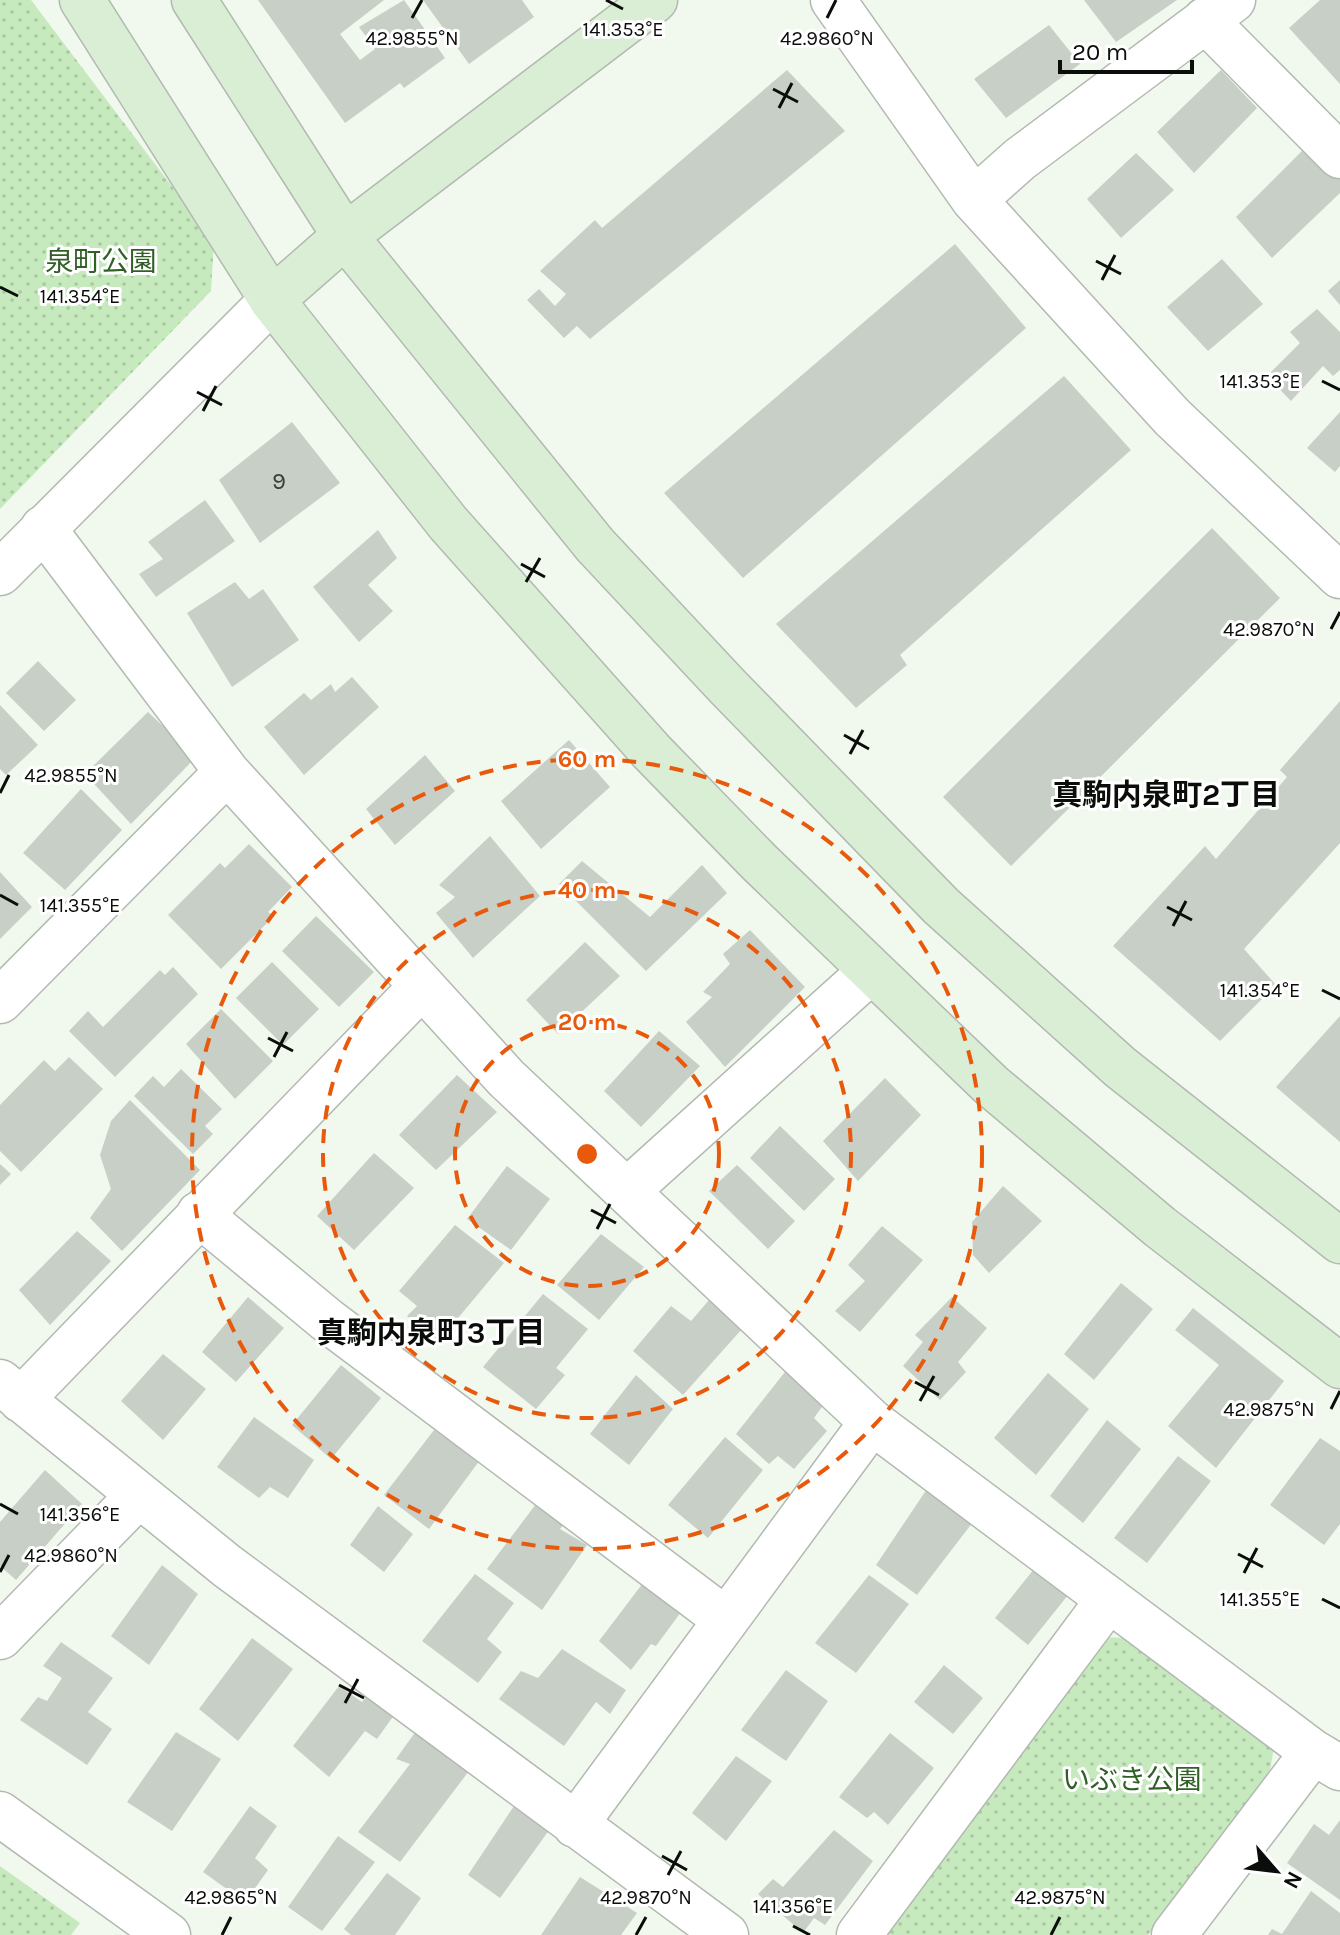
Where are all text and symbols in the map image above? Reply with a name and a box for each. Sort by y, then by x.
text: 141.353°E [583,18,663,41]
scale bar [1060,24,1192,74]
text: 42.9855°N [365,27,459,50]
text: 42.9860°N [780,27,874,50]
text: 20 m [1072,38,1128,66]
park label: 泉町公園 [45,245,157,278]
text: 141.354°E [40,285,120,308]
text: 141.353°E [1220,370,1300,393]
house number: 9 [272,467,286,495]
text: 42.9870°N [1223,618,1315,641]
text: 60 m [558,745,616,773]
text: 42.9855°N [24,764,118,787]
district label: 真駒内泉町2丁目 [1052,777,1280,813]
text: 40 m [558,876,616,904]
text: 141.355°E [40,894,120,917]
text: 141.354°E [1220,979,1300,1002]
text: 20 m [558,1008,616,1036]
centre of rings [573,1140,601,1168]
district label: 真駒内泉町3丁目 [317,1315,545,1351]
text: 42.9875°N [1223,1398,1315,1421]
text: 141.356°E [40,1503,120,1526]
text: 42.9860°N [24,1544,118,1567]
text: 141.355°E [1220,1588,1300,1611]
park label: いぶき公園 [1062,1763,1202,1796]
north arrow [1236,1831,1316,1911]
text: N [1278,1867,1308,1893]
text: 42.9865°N [184,1886,278,1909]
text: 42.9870°N [600,1886,692,1909]
text: 42.9875°N [1014,1886,1106,1909]
text: 141.356°E [753,1895,833,1918]

